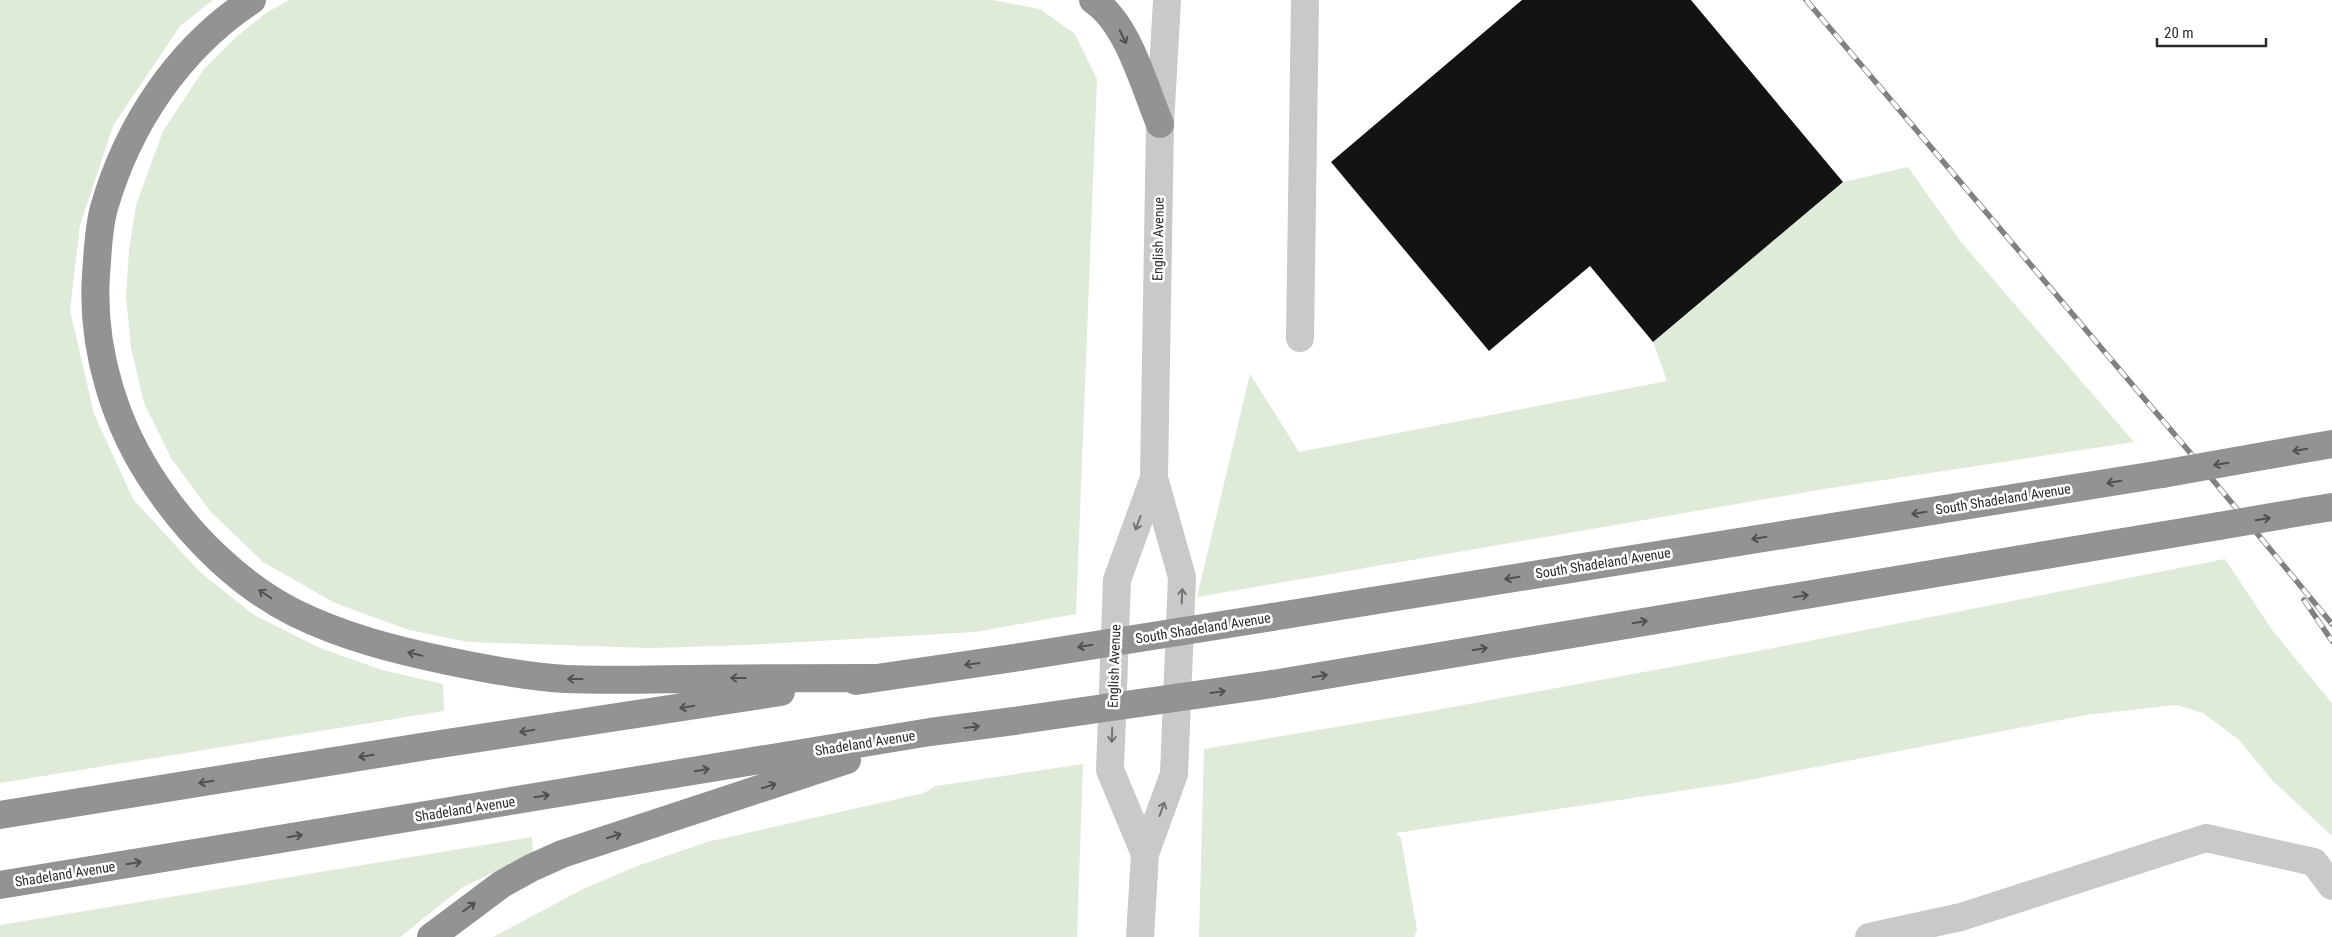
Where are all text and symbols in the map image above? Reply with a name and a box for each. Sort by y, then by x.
scale bar [2157,15,2266,47]
text: 20 m [2164,24,2194,42]
one-way arrow [1119,29,1129,44]
street label: English Avenue [1149,197,1167,281]
one-way arrow [2293,445,2309,455]
one-way arrow [2213,459,2229,469]
one-way arrow [2107,477,2123,487]
street label: South Shadeland Avenue [1934,480,2072,518]
one-way arrow [1912,508,1928,518]
one-way arrow [2255,513,2271,523]
one-way arrow [1133,515,1142,531]
one-way arrow [1751,534,1767,544]
street label: South Shadeland Avenue [1534,544,1672,582]
one-way arrow [1504,573,1520,583]
one-way arrow [1177,588,1186,604]
one-way arrow [258,589,272,599]
one-way arrow [1792,590,1808,600]
street label: South Shadeland Avenue [1134,609,1272,647]
one-way arrow [1632,617,1648,627]
street label: English Avenue [1105,623,1123,708]
one-way arrow [1078,642,1094,652]
one-way arrow [1472,644,1488,654]
one-way arrow [407,649,423,658]
one-way arrow [964,659,980,669]
one-way arrow [1312,670,1328,680]
one-way arrow [730,673,746,683]
one-way arrow [567,674,584,684]
one-way arrow [1209,686,1225,696]
one-way arrow [680,702,696,712]
one-way arrow [964,722,980,732]
one-way arrow [519,726,535,736]
street label: Shadeland Avenue [814,727,917,759]
one-way arrow [1107,727,1116,743]
one-way arrow [359,752,375,762]
one-way arrow [694,764,710,774]
one-way arrow [198,777,214,787]
one-way arrow [760,780,776,790]
one-way arrow [533,791,549,801]
street label: Shadeland Avenue [414,793,517,825]
one-way arrow [1158,801,1167,817]
one-way arrow [606,830,622,840]
one-way arrow [286,831,302,841]
one-way arrow [126,857,142,867]
street label: Shadeland Avenue [14,858,117,890]
one-way arrow [462,902,476,912]

